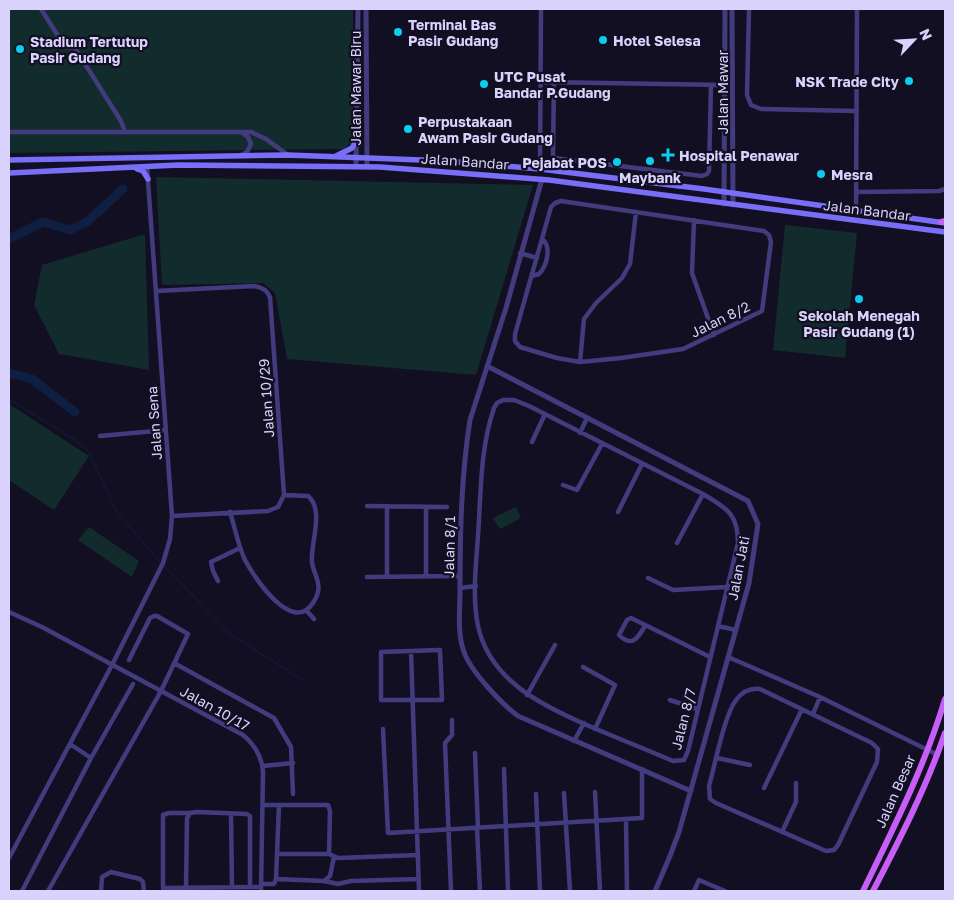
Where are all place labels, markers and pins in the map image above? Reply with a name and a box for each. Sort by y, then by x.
place label: Terminal Bas Pasir Gudang [408,16,498,49]
marker: Terminal Bas Pasir Gudang [392,26,404,38]
place label: Hotel Selesa [613,32,701,49]
place label: Stadium Tertutup Pasir Gudang [30,33,148,66]
marker: Hotel Selesa [597,34,609,46]
marker: Stadium Tertutup Pasir Gudang [14,43,26,55]
place label: UTC Pusat Bandar P.Gudang [494,68,611,101]
place label: NSK Trade City [795,73,900,90]
marker: NSK Trade City [903,75,915,87]
marker: UTC Pusat Bandar P.Gudang [478,78,490,90]
place label: Perpustakaan Awam Pasir Gudang [418,113,553,146]
marker: Perpustakaan Awam Pasir Gudang [402,123,414,135]
place label: Hospital Penawar [679,147,800,164]
marker: Hospital Penawar [661,148,675,162]
place label: Pejabat POS [522,154,607,171]
marker: Maybank [644,155,656,167]
marker: Pejabat POS [611,156,623,168]
place label: Mesra [831,166,873,183]
marker: Mesra [815,168,827,180]
place label: Maybank [619,169,681,186]
marker: Sekolah Menegah Pasir Gudang (1) [853,293,865,305]
place label: Sekolah Menegah Pasir Gudang (1) [798,307,920,340]

